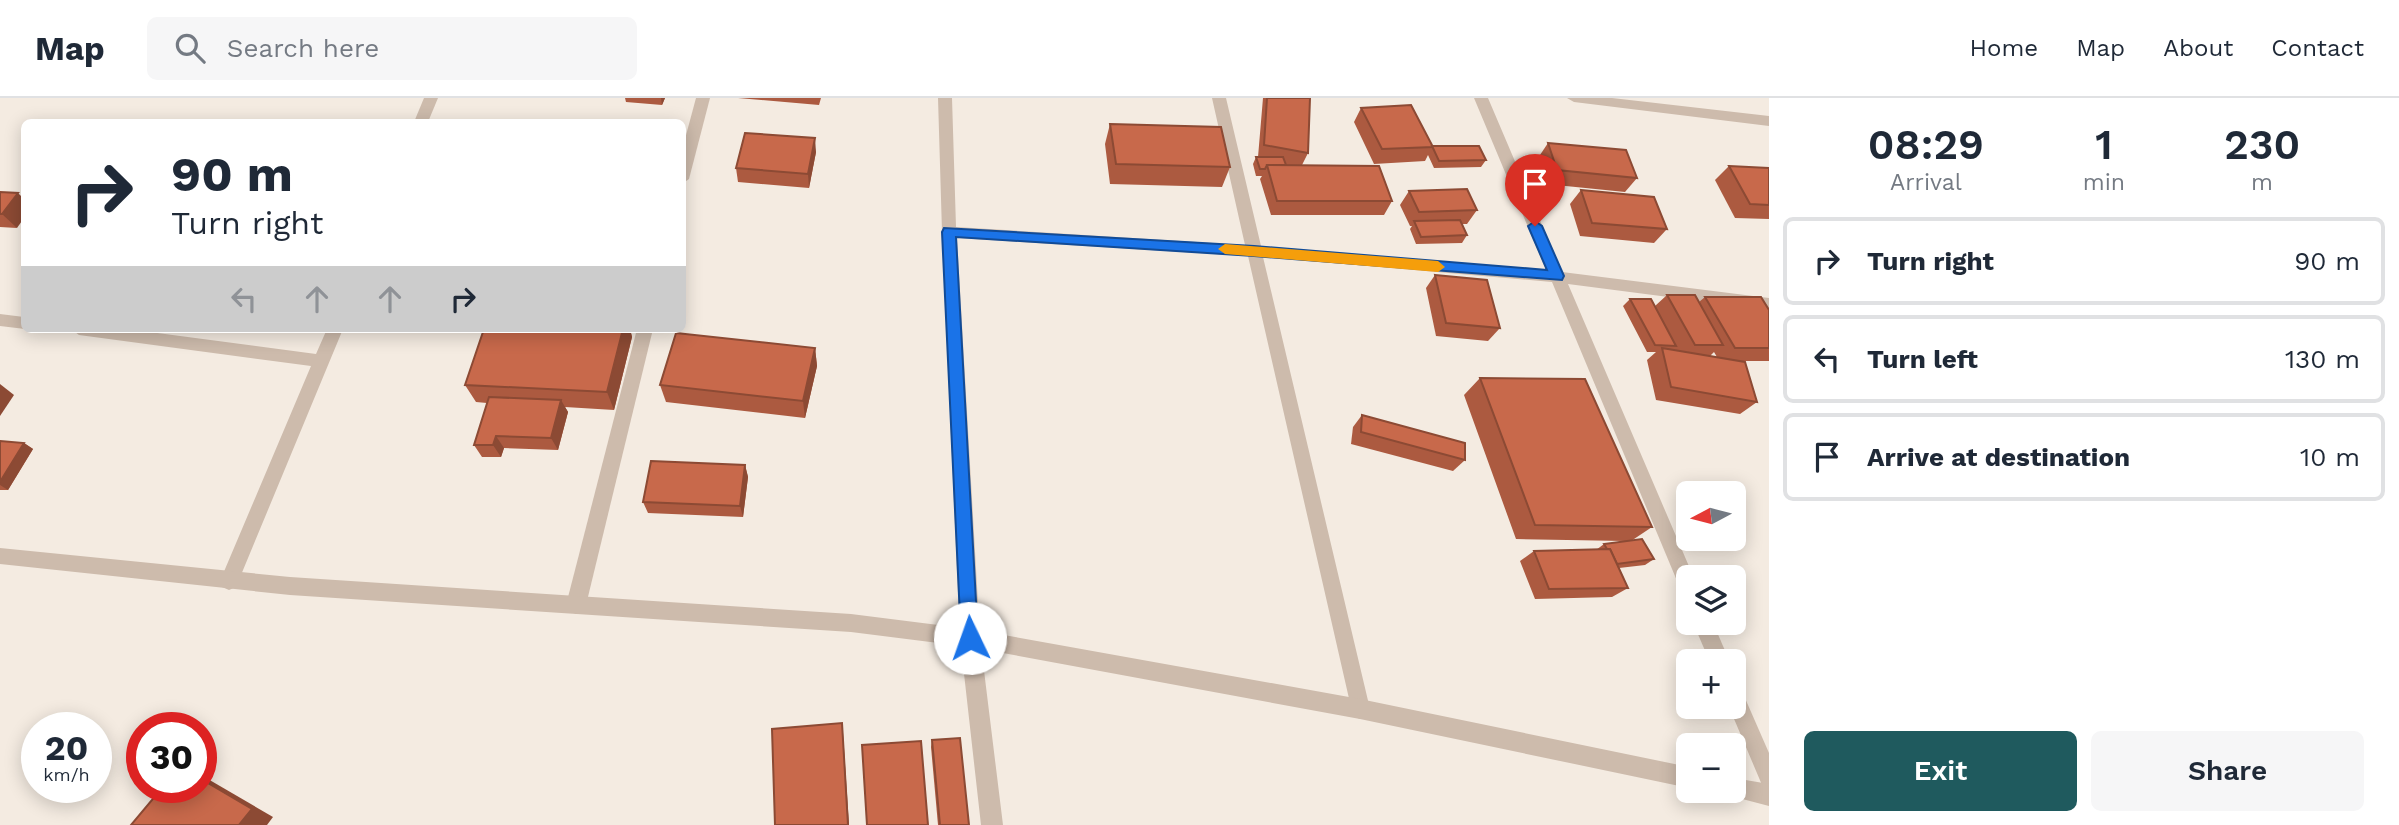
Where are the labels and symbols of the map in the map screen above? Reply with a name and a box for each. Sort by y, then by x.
pin [1505,154,1565,226]
north arrow [1676,481,1746,551]
position arrow [933,601,1007,675]
speed limit sign: 30 [126,712,217,803]

